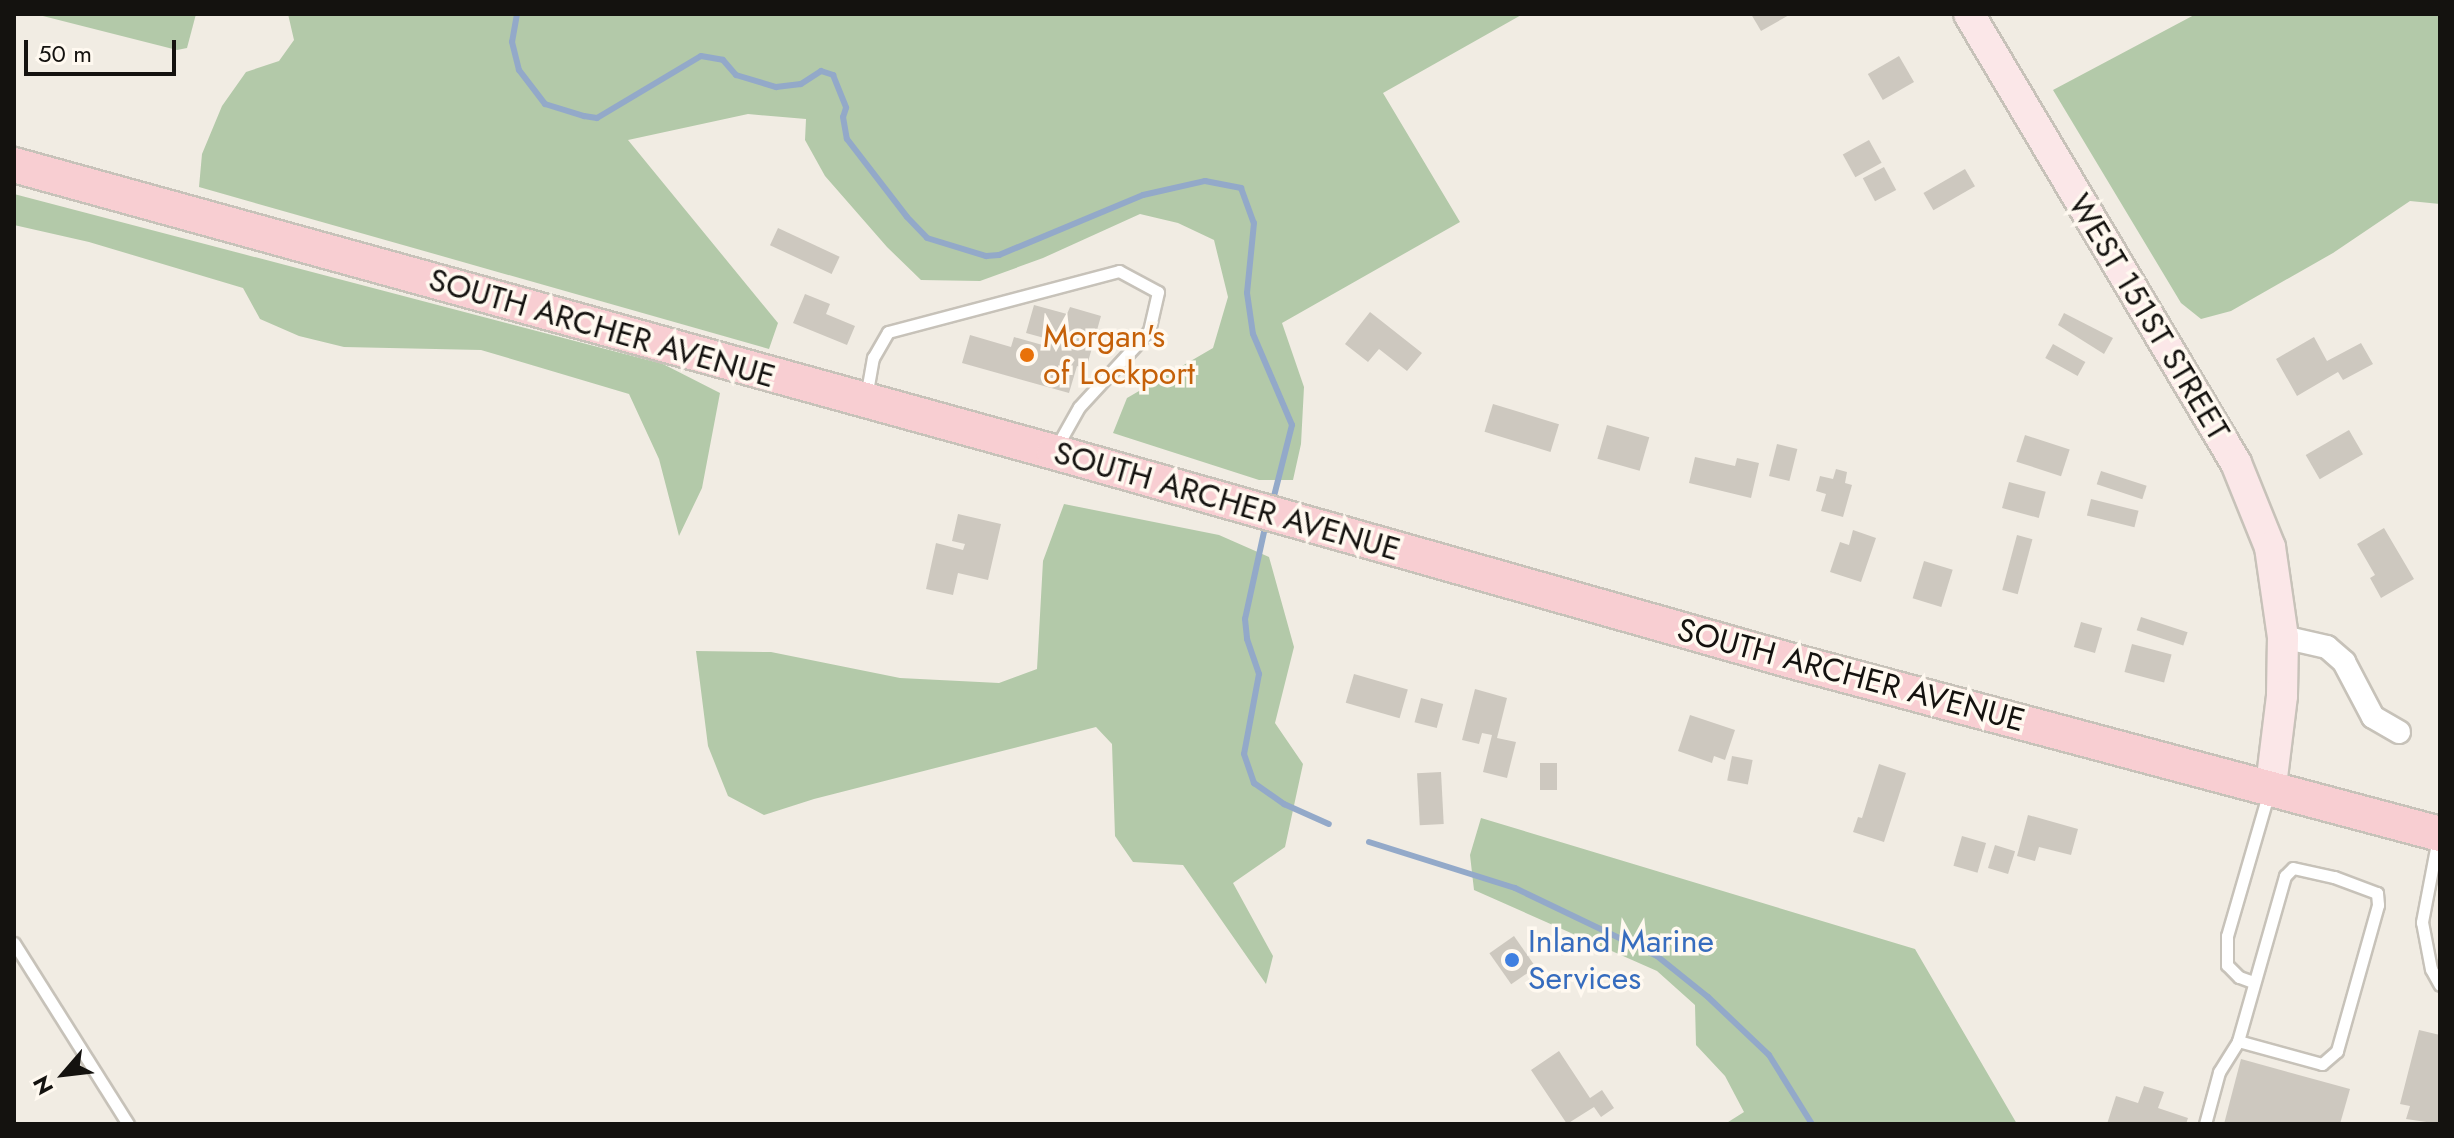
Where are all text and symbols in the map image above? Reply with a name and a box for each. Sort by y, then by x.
scale bar [28,24,180,74]
text: 50 m [38,36,92,71]
street label: WEST 151ST STREET [2060,187,2238,447]
street label: SOUTH ARCHER AVENUE [425,260,779,396]
place label: Morgan's of Lockport [1043,318,1195,393]
marker: Morgan's of Lockport [1018,346,1036,364]
street label: SOUTH ARCHER AVENUE [1050,433,1404,569]
street label: SOUTH ARCHER AVENUE [1673,610,2029,740]
place label: Inland Marine Services [1528,923,1714,998]
marker: Inland Marine Services [1503,951,1521,969]
north arrow [24,1034,104,1114]
text: N [25,1070,61,1100]

